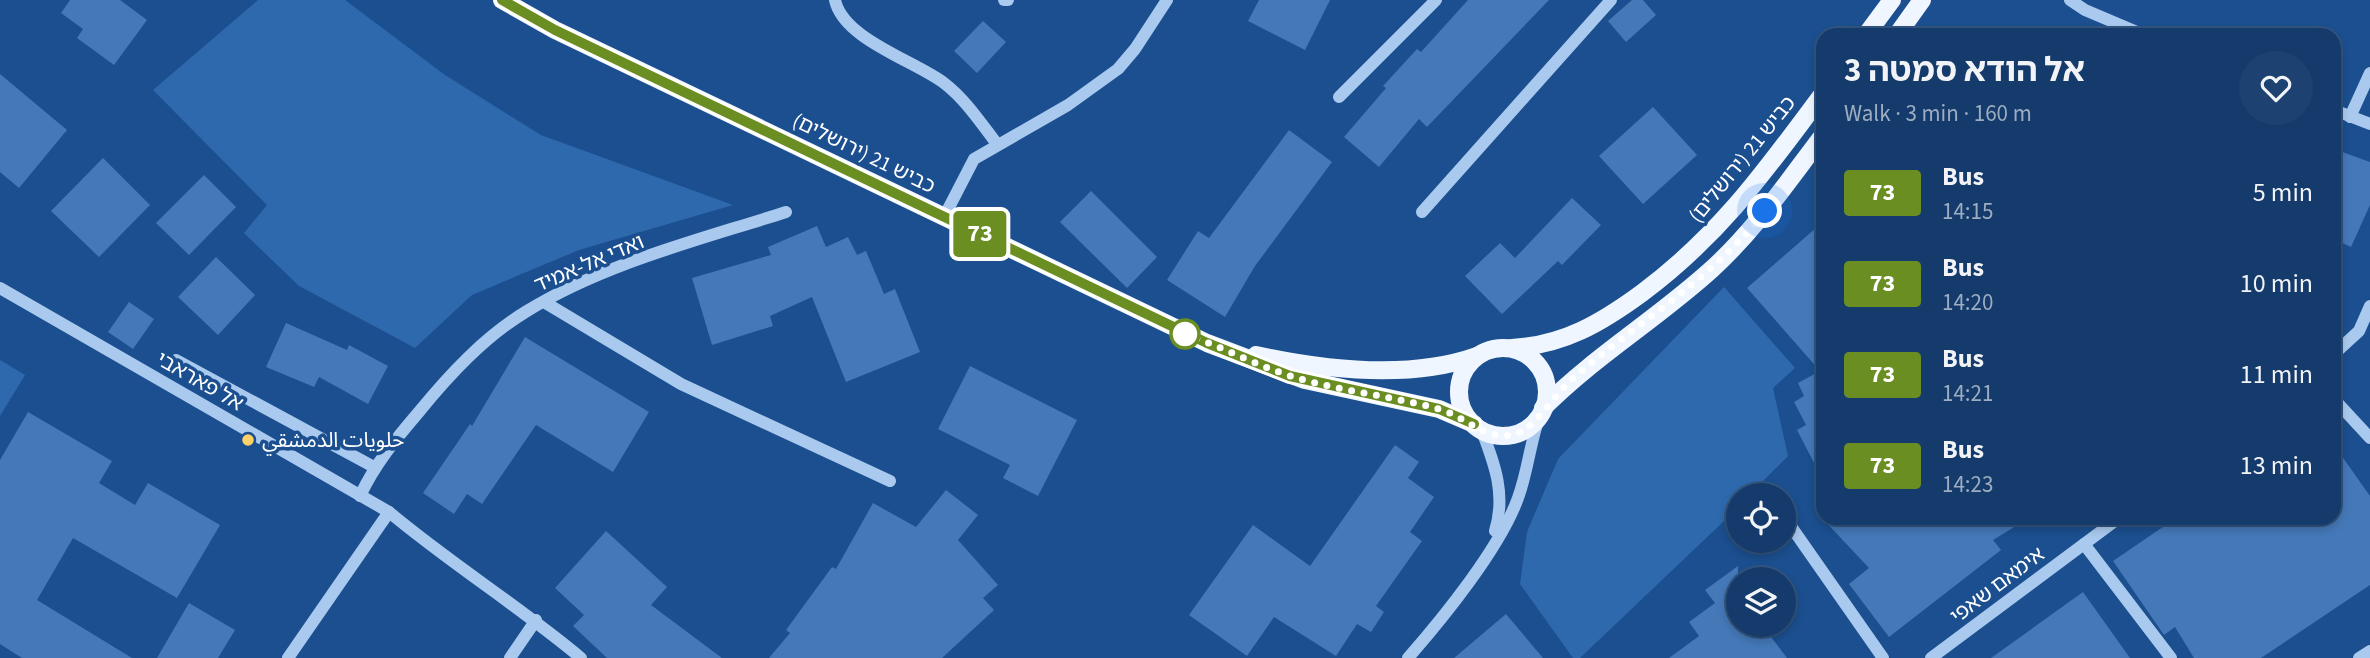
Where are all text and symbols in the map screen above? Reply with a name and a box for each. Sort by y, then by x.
text: אל הודא סמטה 3 [1844,47,2085,94]
button: heart [2239,51,2313,125]
street label: כביש 21 (ירושלים) [1681,89,1803,229]
text: Walk · 3 min · 160 m [1844,97,2032,130]
street label: כביש 21 (ירושלים) [787,105,941,201]
text: Bus [1942,158,1984,195]
text: 5 min [2253,174,2313,211]
text: 73 [1870,175,1895,210]
your location [1747,193,1782,228]
text: 14:15 [1942,195,1993,228]
line badge: 73 [948,211,1012,257]
text: 73 [967,216,993,251]
street label: ואדי אל-אמיד [529,226,649,300]
text: Bus [1942,249,1984,286]
text: 10 min [2240,265,2313,302]
text: 73 [1870,266,1895,301]
text: 14:20 [1942,286,1993,319]
unlabelled marker [1170,319,1200,349]
text: Bus [1942,340,1984,377]
street label: אל פאראבי [151,344,249,418]
text: 11 min [2240,356,2313,393]
text: 73 [1870,357,1895,392]
text: 14:21 [1942,377,1993,410]
place label: حلويات الدمشقي [262,425,404,456]
text: Bus [1942,431,1984,468]
marker: حلويات الدمشقي [240,432,256,448]
text: 13 min [2240,447,2313,484]
text: 73 [1870,448,1895,483]
text: 14:23 [1942,468,1993,501]
map controls [1726,483,1796,637]
button: locate [1726,483,1796,553]
street label: אימאם שאפי [1943,539,2051,631]
button: layers [1726,567,1796,637]

